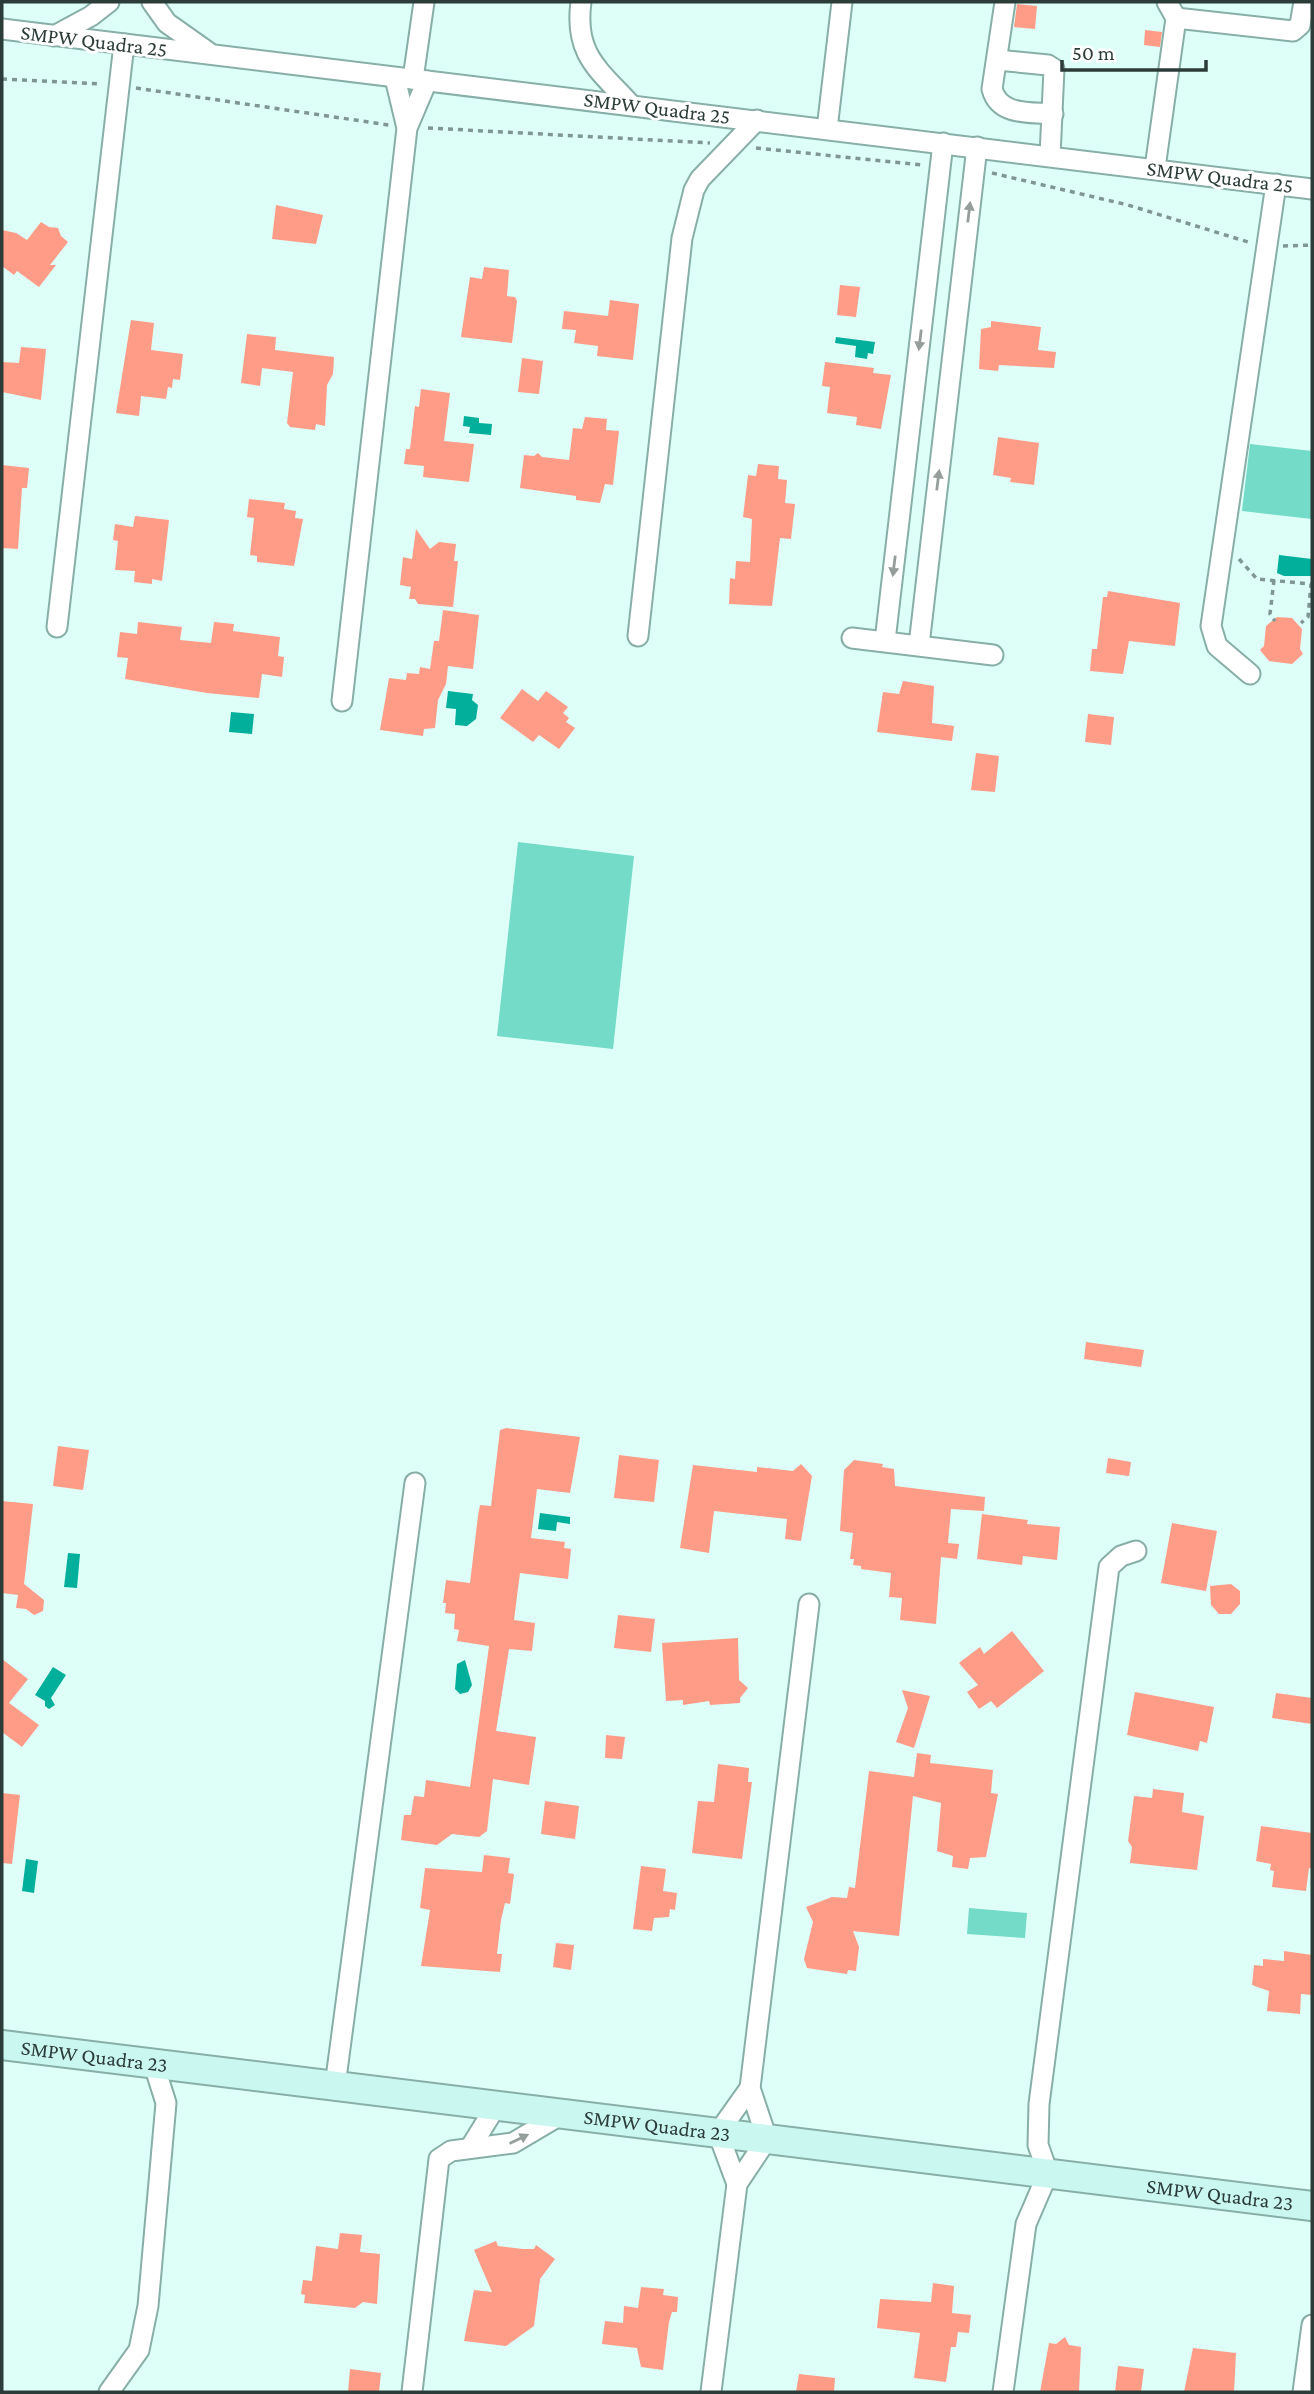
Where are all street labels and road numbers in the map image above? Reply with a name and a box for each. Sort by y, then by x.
street label: SMPW Quadra 25 [19,20,169,62]
street label: SMPW Quadra 25 [582,87,732,129]
street label: SMPW Quadra 25 [1145,156,1295,198]
street label: SMPW Quadra 23 [20,2035,169,2077]
street label: SMPW Quadra 23 [582,2105,732,2146]
street label: SMPW Quadra 23 [1145,2174,1295,2216]

